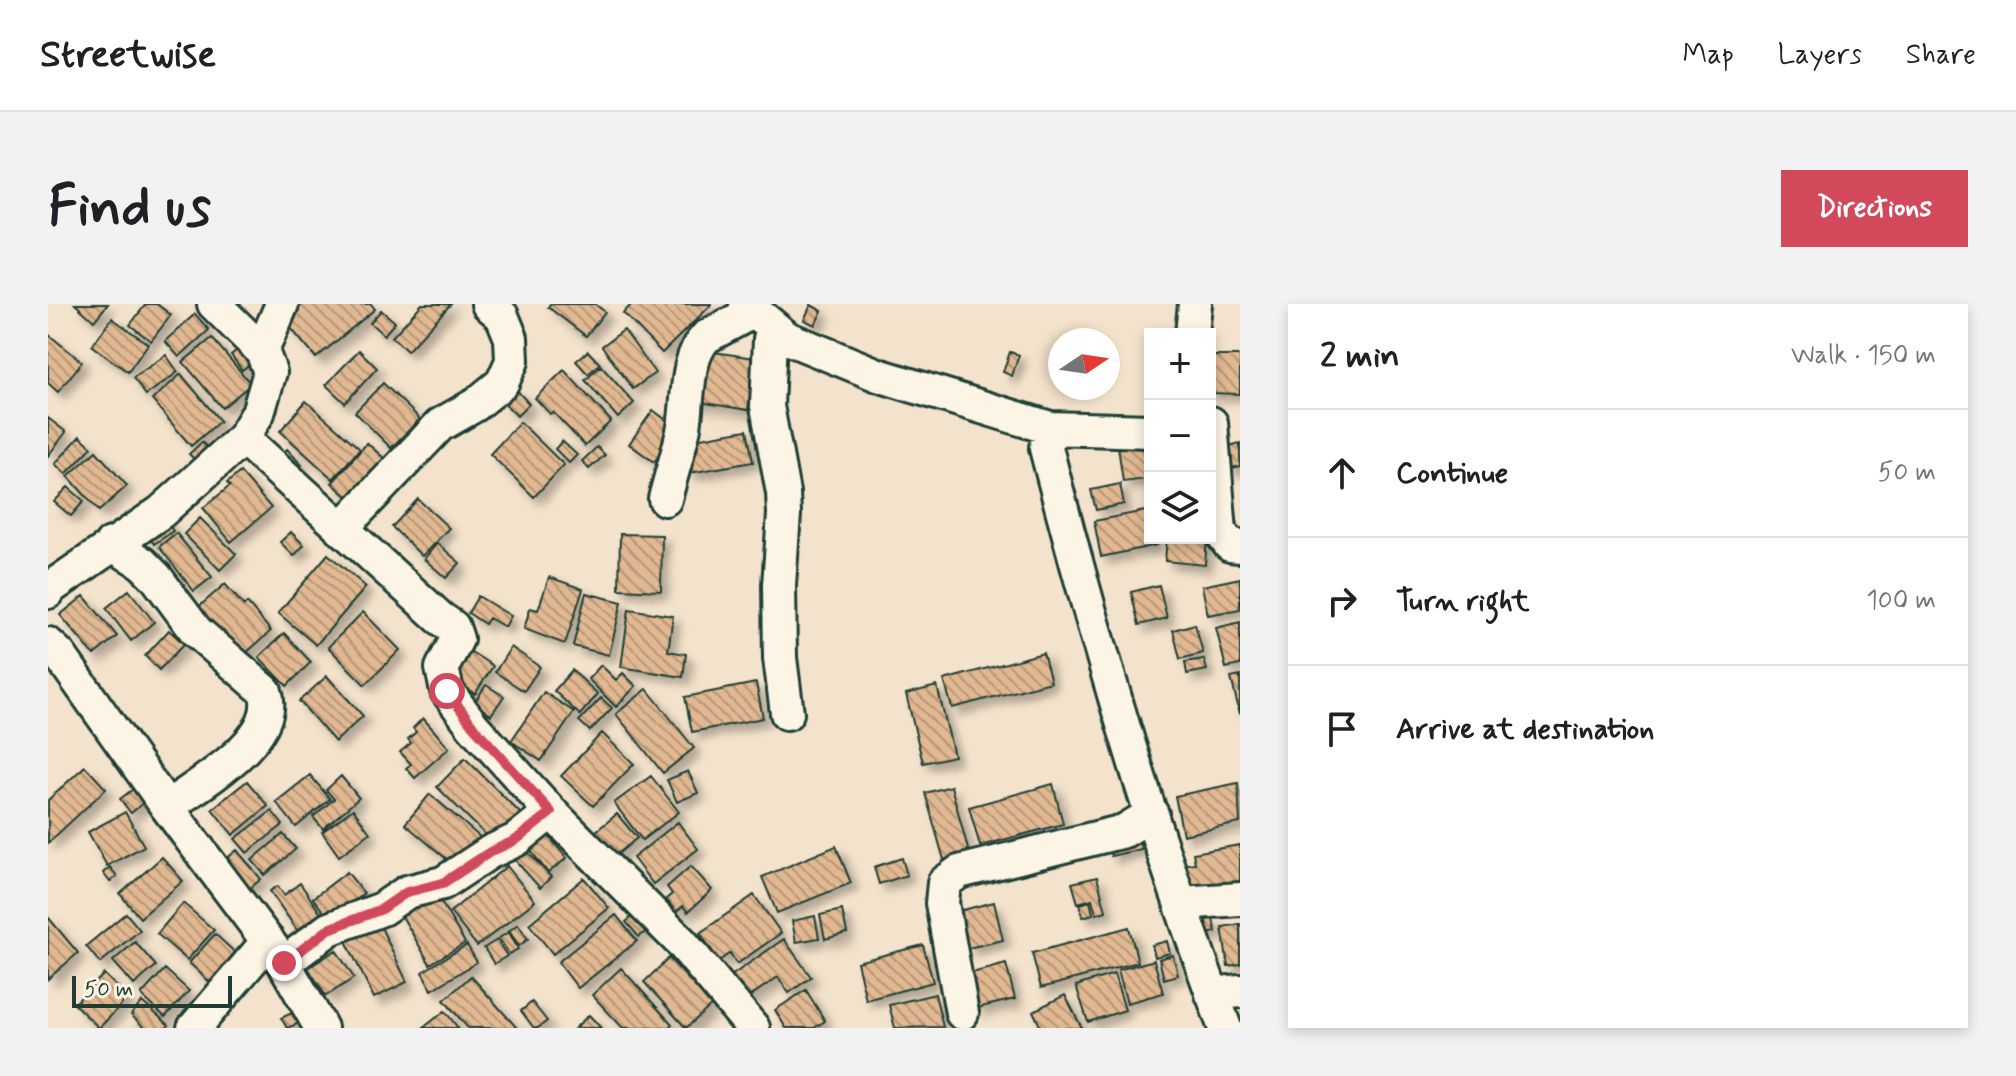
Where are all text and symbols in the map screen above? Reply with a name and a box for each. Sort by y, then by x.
text: Streetwise [40,31,216,80]
text: Map [1683,37,1734,74]
text: Layers [1778,37,1862,74]
text: Share [1906,37,1976,74]
button: Directions [1781,170,1968,247]
text: Find us [48,172,211,245]
north arrow [1048,328,1120,400]
map controls [1144,328,1216,544]
button: + [1144,328,1216,400]
text: 2 min [1320,334,1400,379]
text: Walk · 150 m [1791,339,1936,373]
button: − [1144,400,1216,472]
icon: ahead [1320,451,1364,495]
text: Continue [1396,454,1508,493]
text: 50 m [1878,456,1936,490]
button: layers [1144,472,1216,544]
icon: right [1320,579,1364,623]
text: Turn right [1396,582,1529,621]
text: 100 m [1866,584,1936,618]
route start [429,673,465,709]
icon: arrive [1320,707,1364,751]
text: Arrive at destination [1396,710,1654,749]
route end [266,945,302,981]
scale bar [72,972,232,1008]
text: 50 m [84,976,133,1004]

